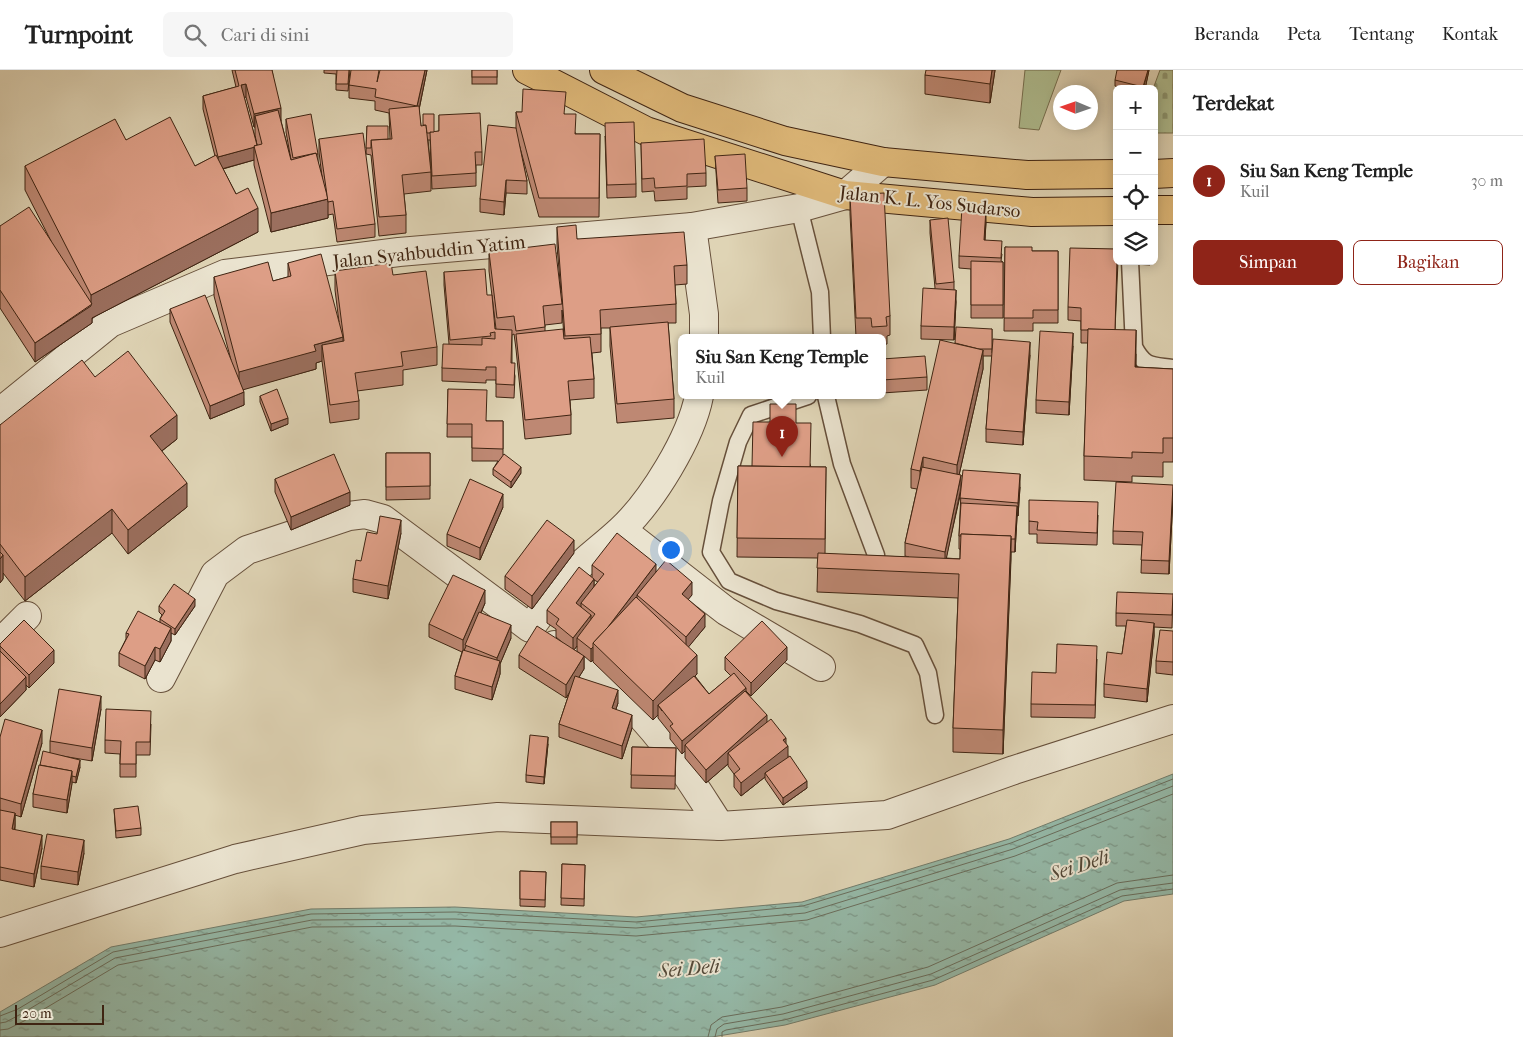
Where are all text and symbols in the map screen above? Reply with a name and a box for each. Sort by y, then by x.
search box [163,12,513,57]
text: Turnpoint [25,21,133,49]
icon: search [181,21,209,49]
text: Cari di sini [221,24,309,46]
text: Beranda [1194,24,1259,45]
text: Peta [1287,24,1321,45]
text: Tentang [1349,24,1414,45]
text: Kontak [1442,24,1498,45]
north arrow [1053,85,1098,130]
map controls [1113,85,1158,265]
button: + [1113,85,1158,130]
text: Terdekat [1193,91,1274,115]
button: − [1113,130,1158,175]
text: Siu San Keng Temple [1240,160,1413,182]
text: 1 [1206,171,1212,190]
text: 30 m [1471,171,1503,190]
button: locate [1113,175,1158,220]
street label: Jalan K. L. Yos Sudarso [836,181,1022,222]
text: Kuil [1240,182,1270,201]
button: layers [1113,220,1158,265]
street label: Jalan Syahbuddin Yatim [330,231,527,273]
button: Simpan [1193,240,1343,285]
button: Bagikan [1353,240,1503,285]
popup [678,334,886,399]
text: Siu San Keng Temple [696,346,868,368]
text: Kuil [696,368,725,387]
pin: 1 [766,416,798,457]
your location [658,537,684,563]
water label: Sei Deli [1045,845,1113,886]
water label: Sei Deli [656,954,722,983]
scale bar [15,1002,104,1025]
text: 20 m [22,1005,52,1022]

